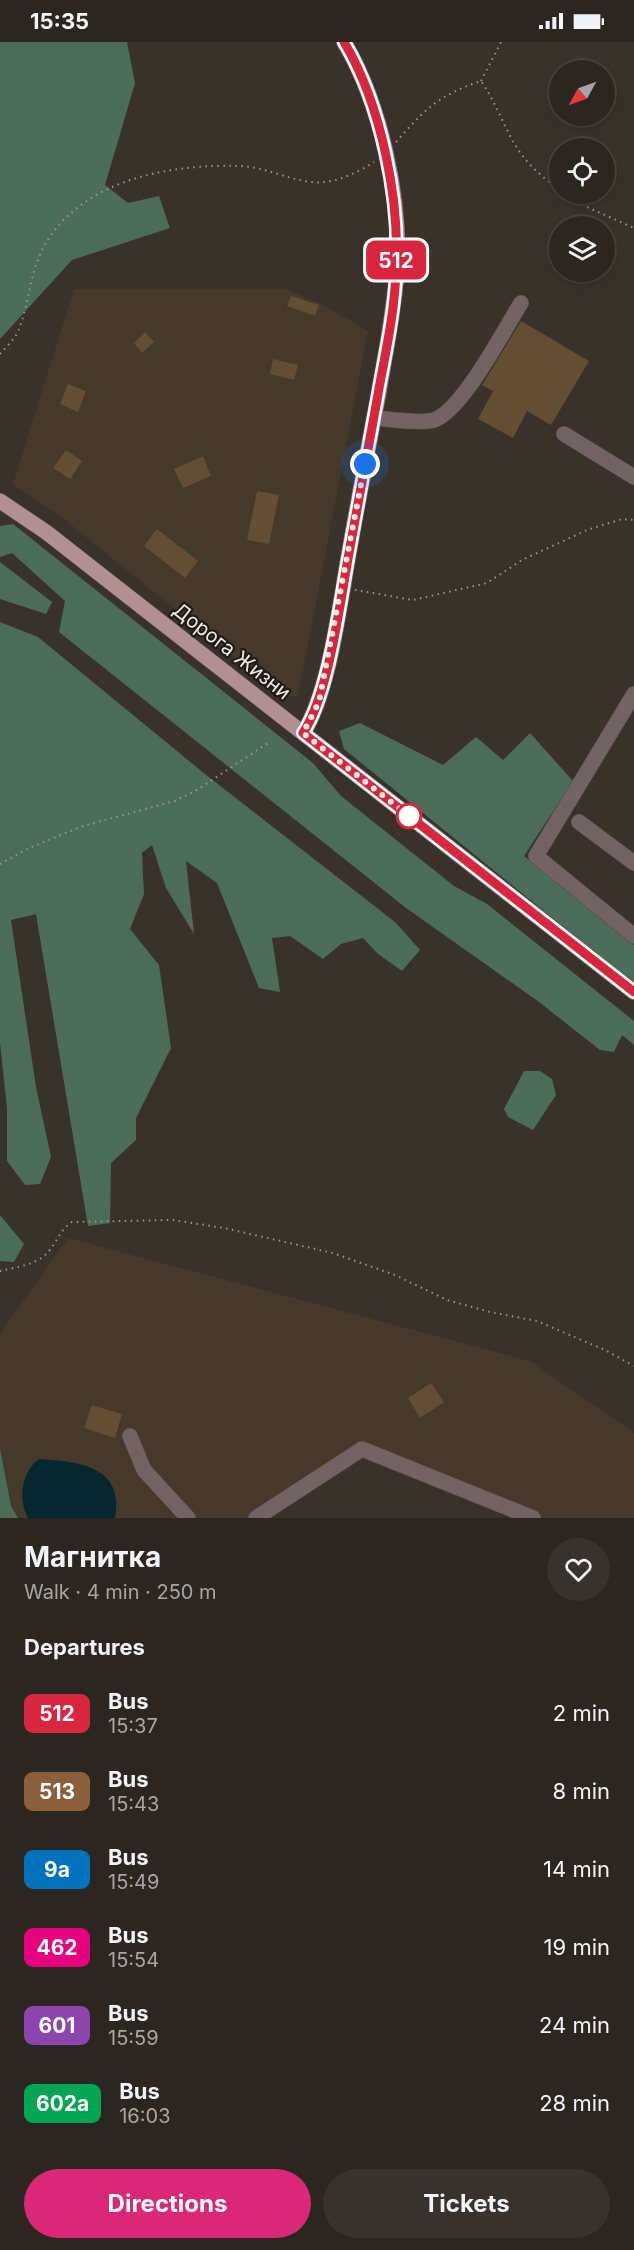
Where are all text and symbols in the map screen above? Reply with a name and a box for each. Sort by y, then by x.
text: 15:35 [30,8,89,34]
north arrow [549,60,615,126]
map controls [549,60,615,282]
button: locate [549,138,615,204]
button: layers [549,216,615,282]
line badge: 512 [362,240,430,280]
text: 512 [378,248,414,273]
your location [350,449,380,479]
street label: Дорога Жизни [168,598,296,704]
unlabelled marker [396,803,422,829]
button: heart [547,1538,610,1601]
text: Магнитка [24,1540,161,1574]
text: Walk · 4 min · 250 m [24,1580,217,1604]
text: Departures [24,1634,145,1660]
text: Bus [108,1688,149,1714]
text: 2 min [553,1700,610,1726]
text: 512 [39,1701,75,1726]
text: 15:37 [108,1714,158,1738]
text: Bus [108,1766,149,1792]
text: 8 min [553,1778,610,1804]
text: 513 [39,1779,75,1804]
text: 15:43 [108,1792,159,1816]
text: Bus [108,1844,149,1870]
text: 14 min [543,1856,610,1882]
text: 9а [44,1857,70,1882]
text: 15:49 [108,1870,159,1894]
text: Bus [108,1922,149,1948]
text: 19 min [544,1934,610,1960]
text: 462 [36,1935,78,1960]
text: 15:54 [108,1948,159,1972]
text: Bus [108,2000,149,2026]
text: 24 min [539,2012,610,2038]
text: 601 [39,2013,75,2038]
text: 15:59 [108,2026,159,2050]
text: Bus [119,2078,160,2104]
text: 28 min [539,2090,610,2116]
text: 602а [36,2091,89,2116]
text: 16:03 [119,2104,171,2128]
button: Directions [24,2169,311,2238]
button: Tickets [323,2169,610,2238]

